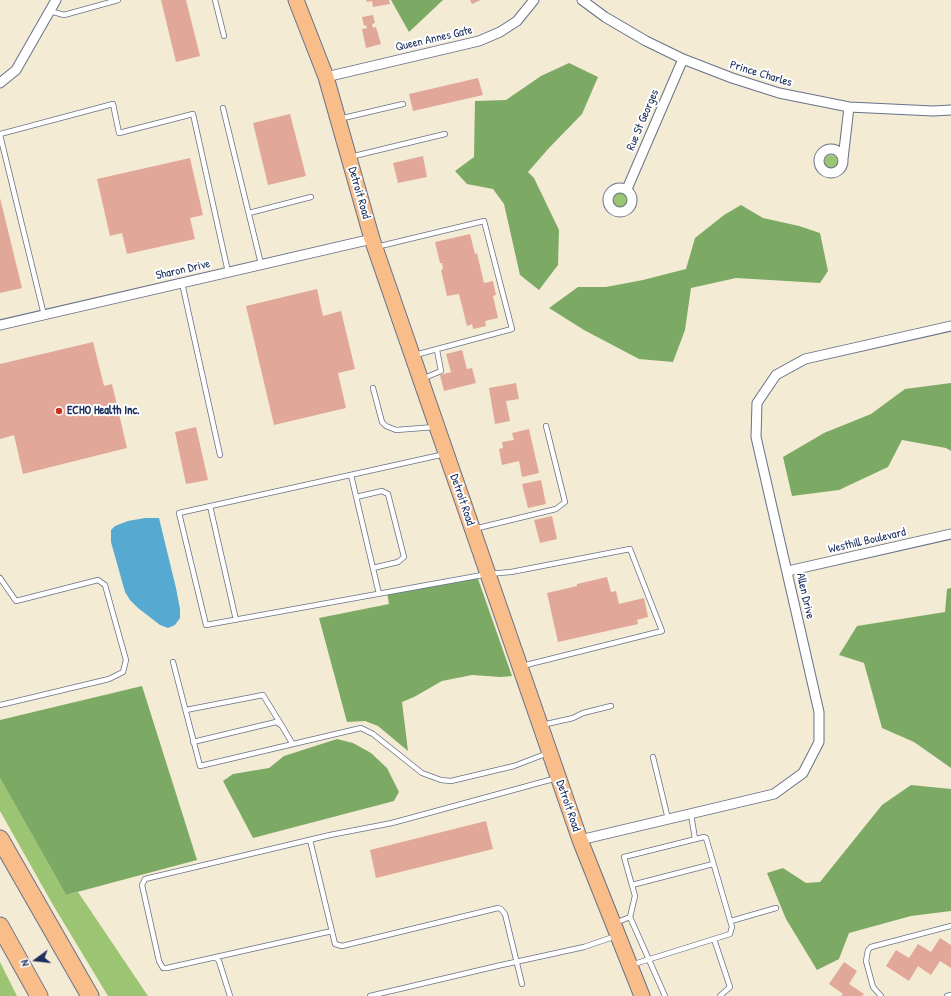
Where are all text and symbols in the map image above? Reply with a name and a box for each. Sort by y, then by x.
street label: Queen Annes Gate [394,23,474,55]
street label: Prince Charles [728,58,794,90]
street label: Rue St Georges [624,87,662,153]
street label: Detroit Road [345,165,373,221]
street label: Sharon Drive [154,257,212,283]
place label: ECHO Health Inc. [67,404,140,418]
marker: ECHO Health Inc. [54,406,64,416]
street label: Detroit Road [447,472,477,528]
street label: Westhill Boulevard [827,525,907,557]
street label: Allen Drive [793,572,817,620]
street label: Detroit Road [553,778,583,834]
north arrow [16,940,56,980]
text: N [17,958,32,968]

